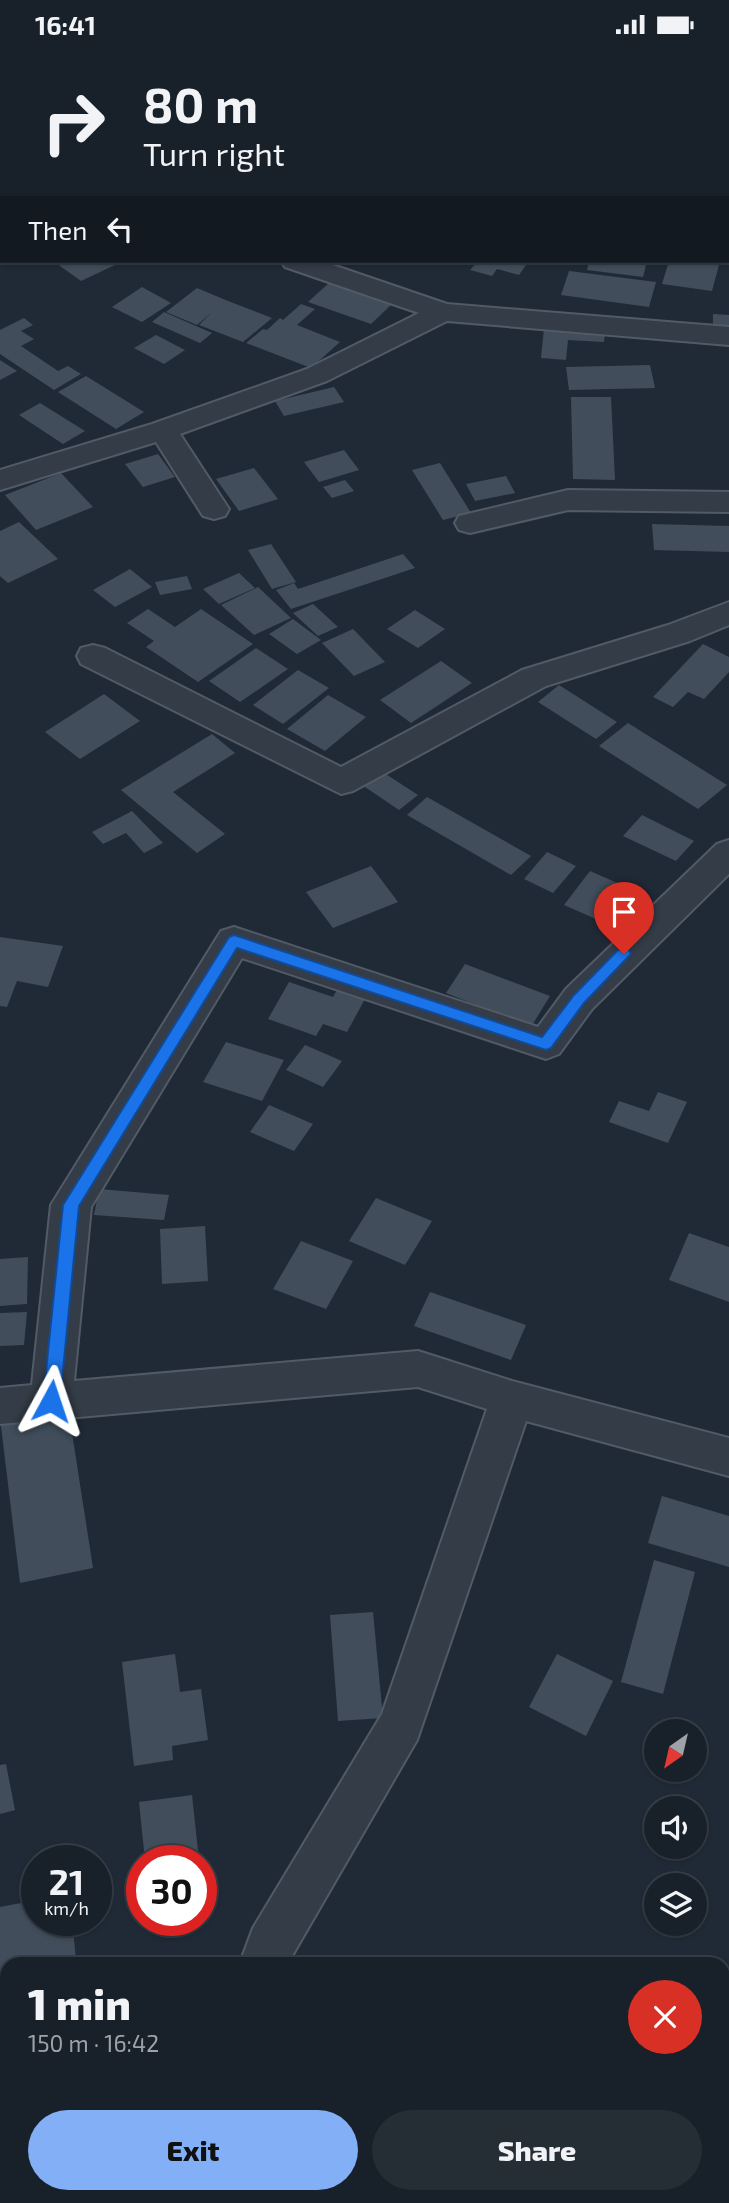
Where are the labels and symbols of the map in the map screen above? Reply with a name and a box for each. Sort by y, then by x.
pin [594,882,654,954]
position arrow [14,1364,88,1438]
north arrow [644,1719,707,1781]
speed limit sign: 30 [126,1845,217,1936]

